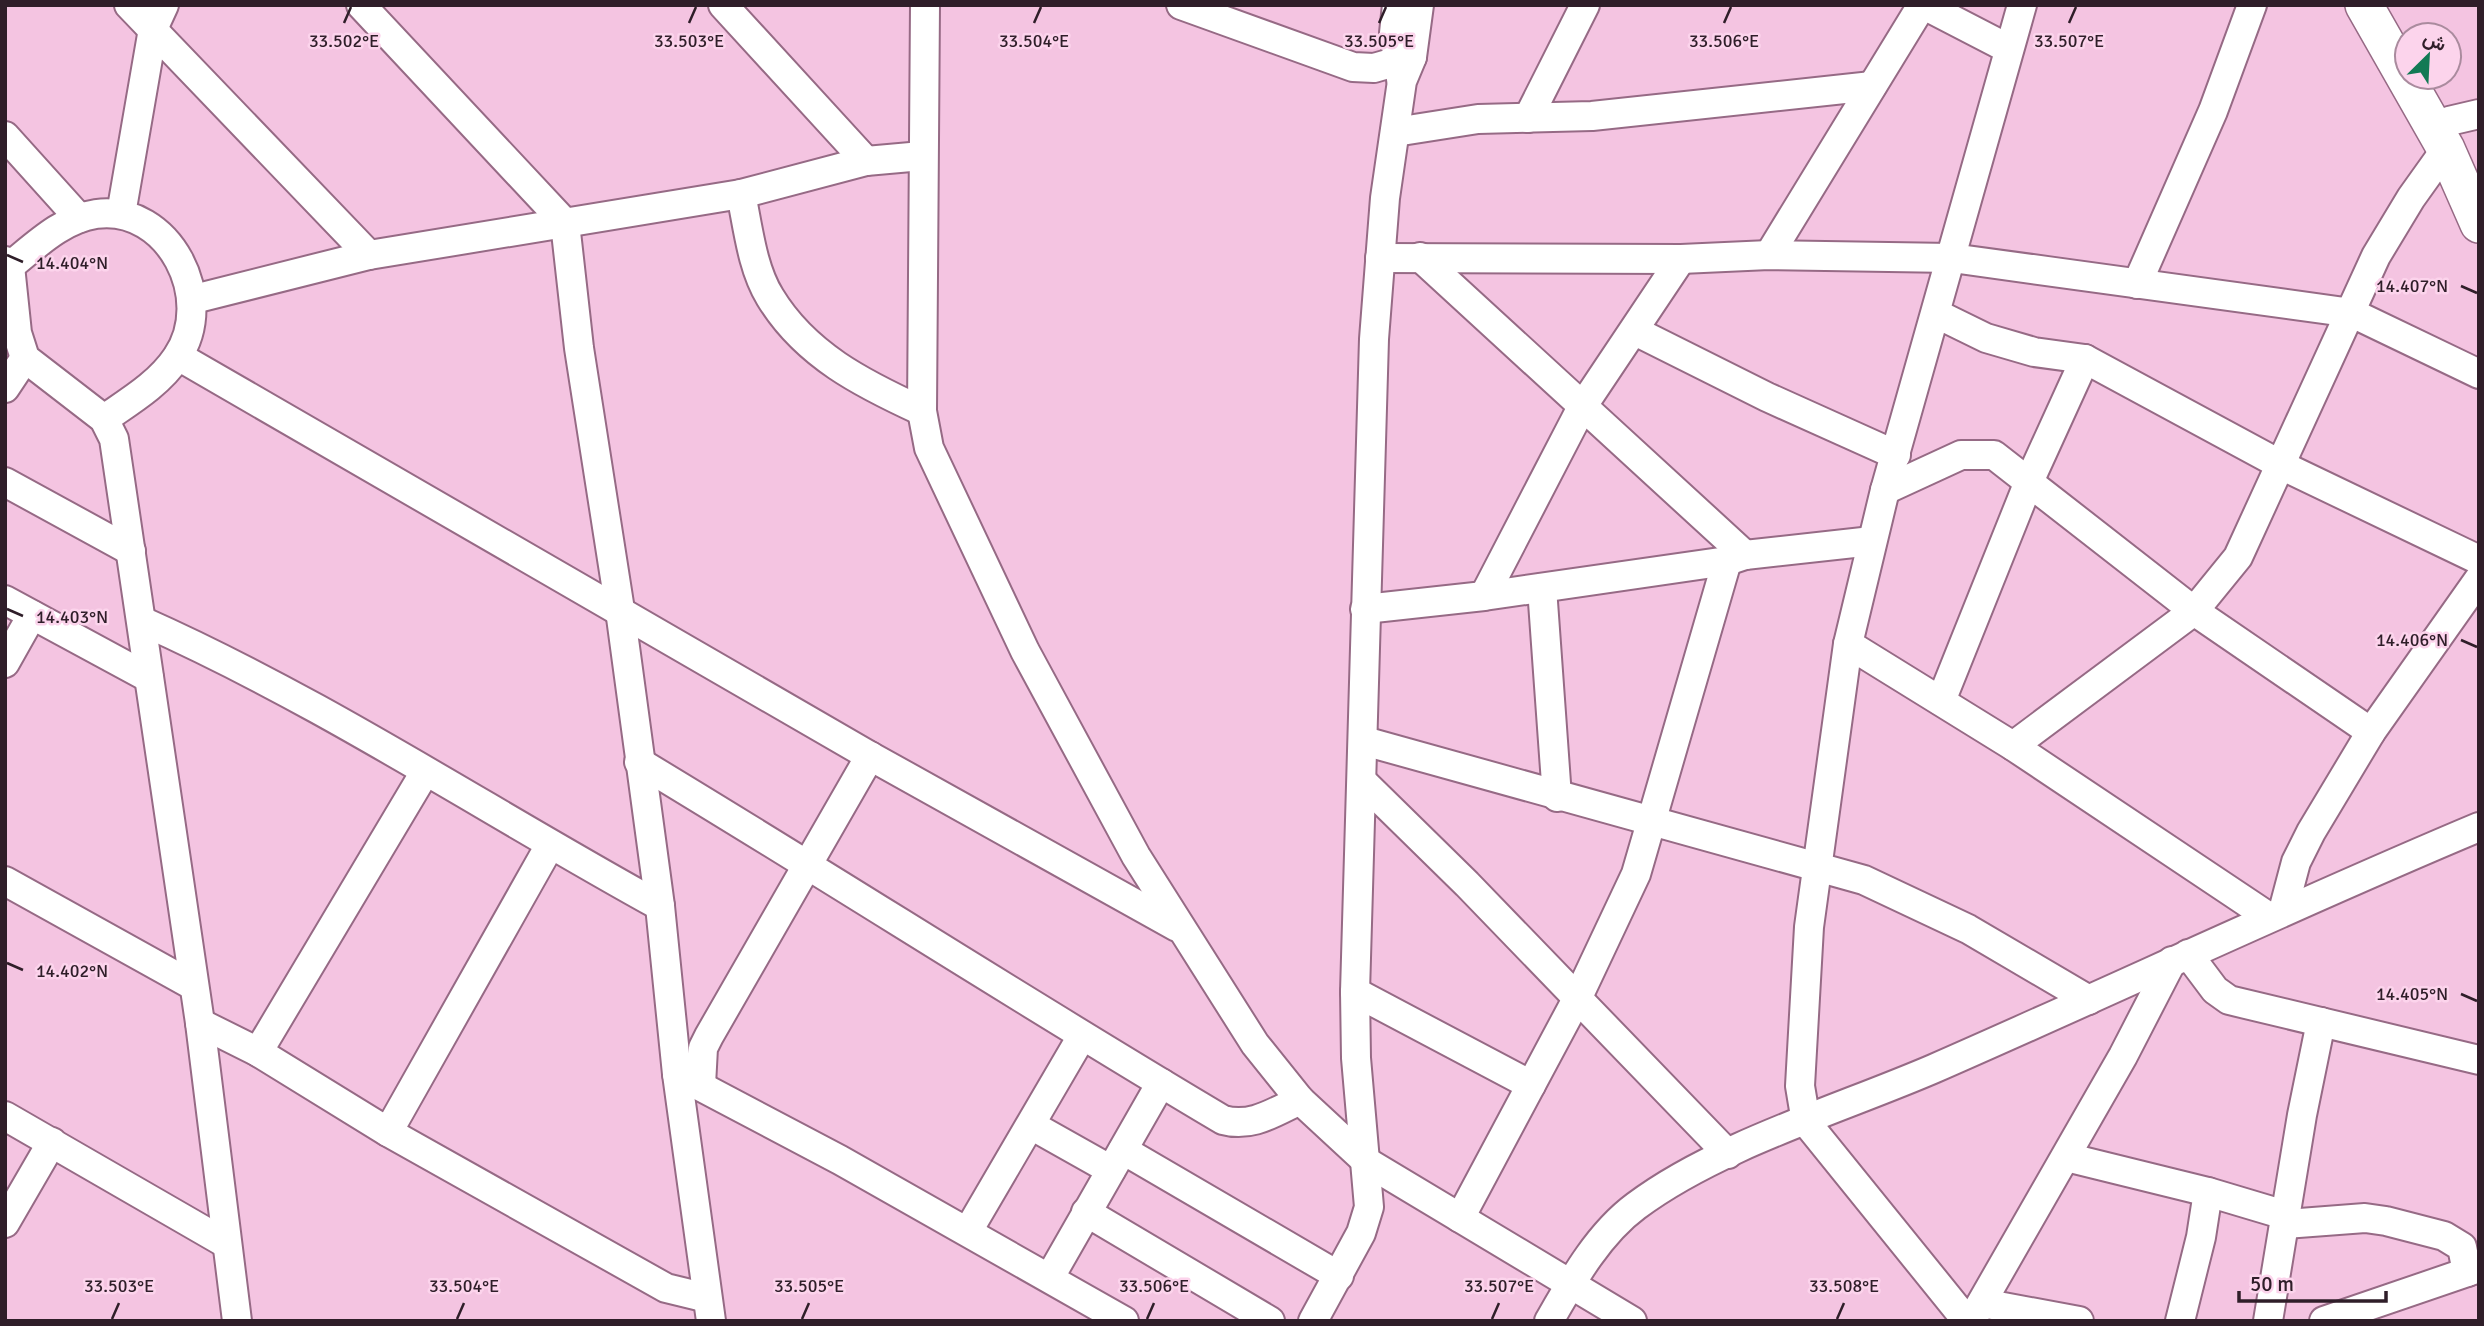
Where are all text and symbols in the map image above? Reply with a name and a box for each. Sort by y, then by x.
north arrow [2393,21,2463,91]
text: ش [2419,26,2450,57]
text: 33.502°E [309,30,379,52]
text: 33.503°E [654,30,724,52]
text: 33.504°E [999,30,1069,52]
text: 33.505°E [1344,30,1414,52]
text: 33.506°E [1689,30,1759,52]
text: 33.507°E [2034,30,2104,52]
text: 14.404°N [36,252,108,274]
text: 14.407°N [2376,275,2448,297]
text: 14.403°N [36,606,108,628]
text: 14.406°N [2376,629,2448,651]
text: 14.402°N [36,960,108,982]
text: 14.405°N [2376,983,2448,1005]
scale bar [2239,1260,2386,1304]
text: 50 m [2250,1271,2294,1297]
text: 33.503°E [84,1275,154,1297]
text: 33.504°E [429,1275,499,1297]
text: 33.505°E [774,1275,844,1297]
text: 33.506°E [1119,1275,1189,1297]
text: 33.507°E [1464,1275,1534,1297]
text: 33.508°E [1809,1275,1879,1297]

